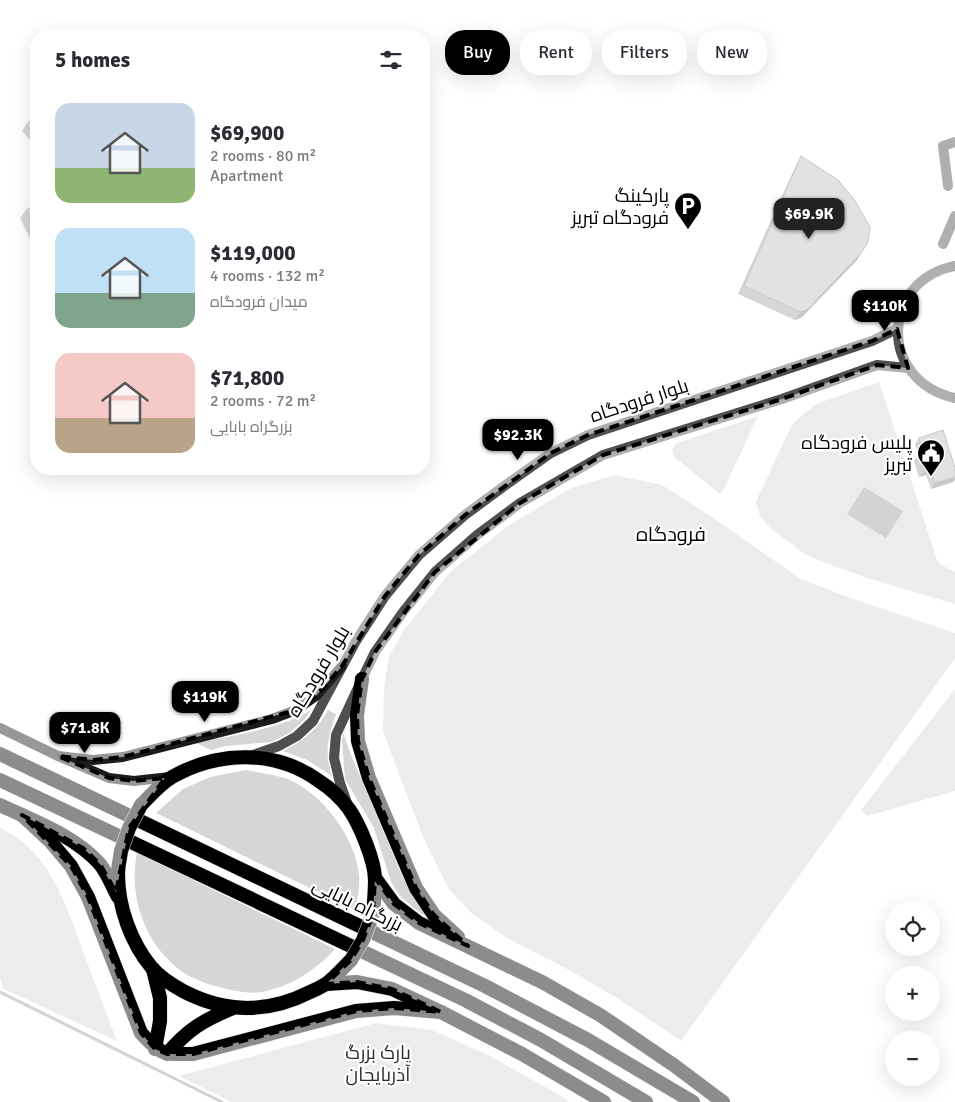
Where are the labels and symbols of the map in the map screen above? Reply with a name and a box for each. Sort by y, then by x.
place label: پارکینگ فرودگاه تبریز [570,184,669,230]
parking icon: پارکینگ فرودگاه تبریز [673,191,703,230]
pin: $69.9K [768,198,850,240]
pin: $110K [850,290,920,332]
street label: بلوار فرودگاه [587,374,692,428]
pin: $92.3K [477,418,559,461]
place label: پلیس فرودگاه تبریز [801,431,912,477]
public building icon: پلیس فرودگاه تبریز [916,438,946,477]
district label: فرودگاه [636,522,706,547]
street label: بلوار فرودگاه [282,621,356,722]
pin: $119K [170,680,240,723]
pin: $71.8K [44,712,126,754]
street label: بزرگراه بابایی [308,873,407,937]
park label: پارک بزرگ آذربایجان [345,1041,411,1087]

